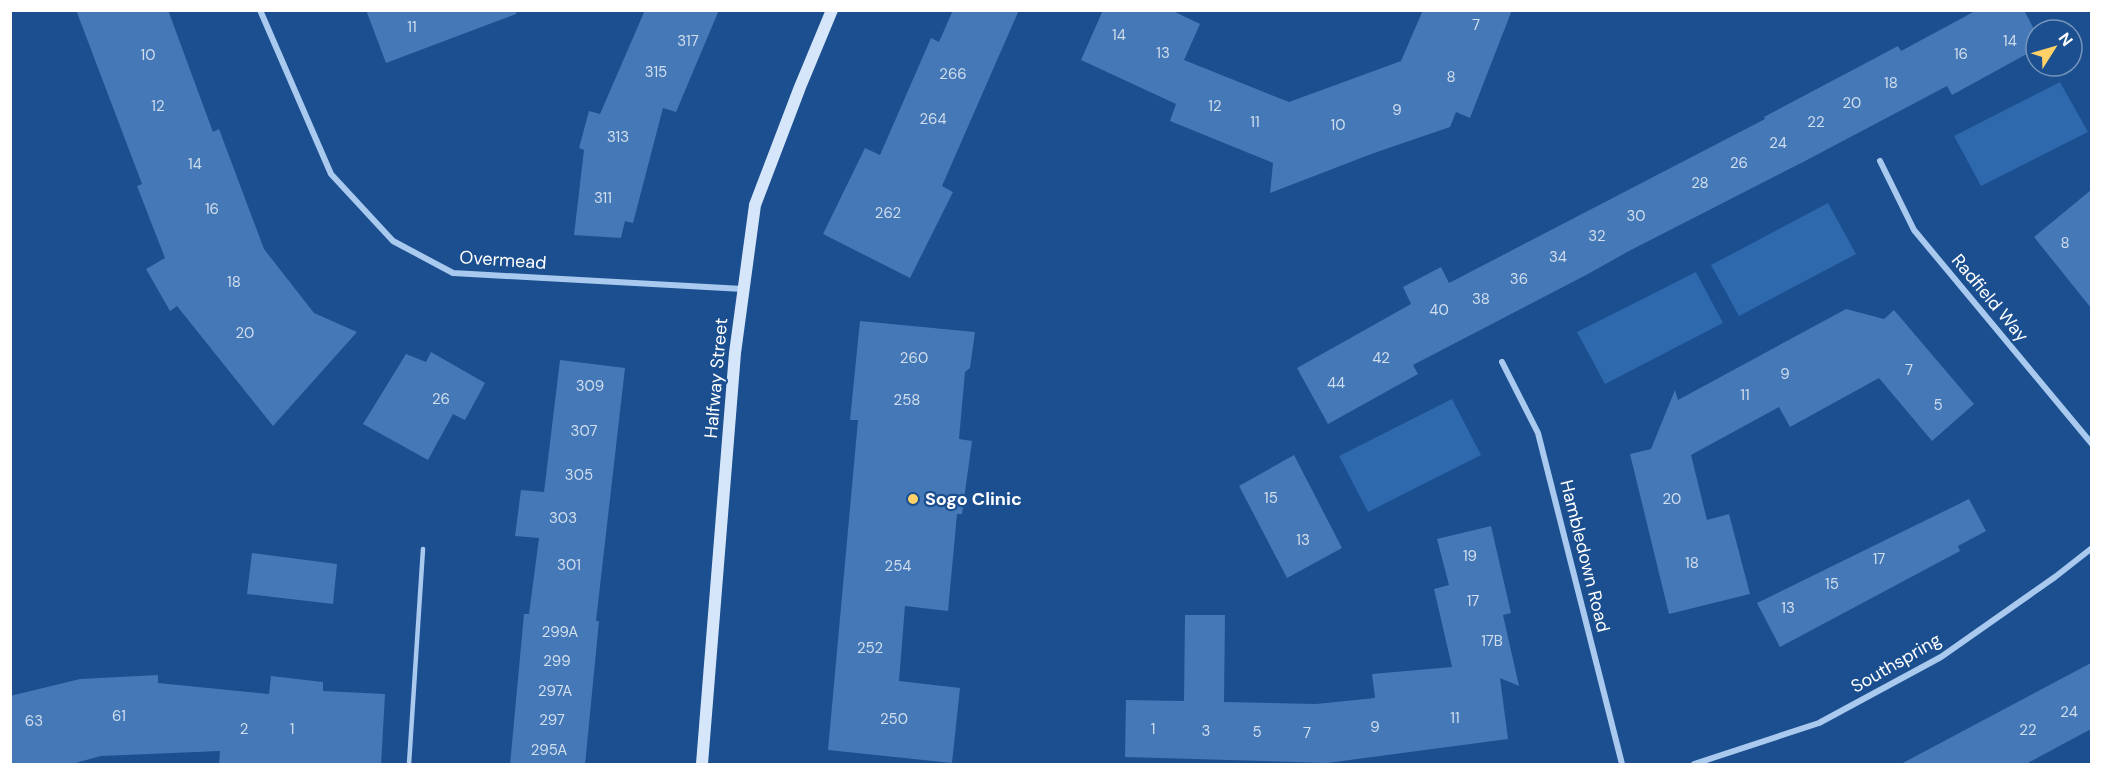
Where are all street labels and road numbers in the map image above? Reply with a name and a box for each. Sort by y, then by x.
street label: Overmead [459,245,547,275]
street label: Radfield Way [1946,249,2034,347]
street label: Halfway Street [699,317,733,439]
street label: Hambledown Road [1554,477,1616,635]
street label: Southspring [1846,627,1946,699]

